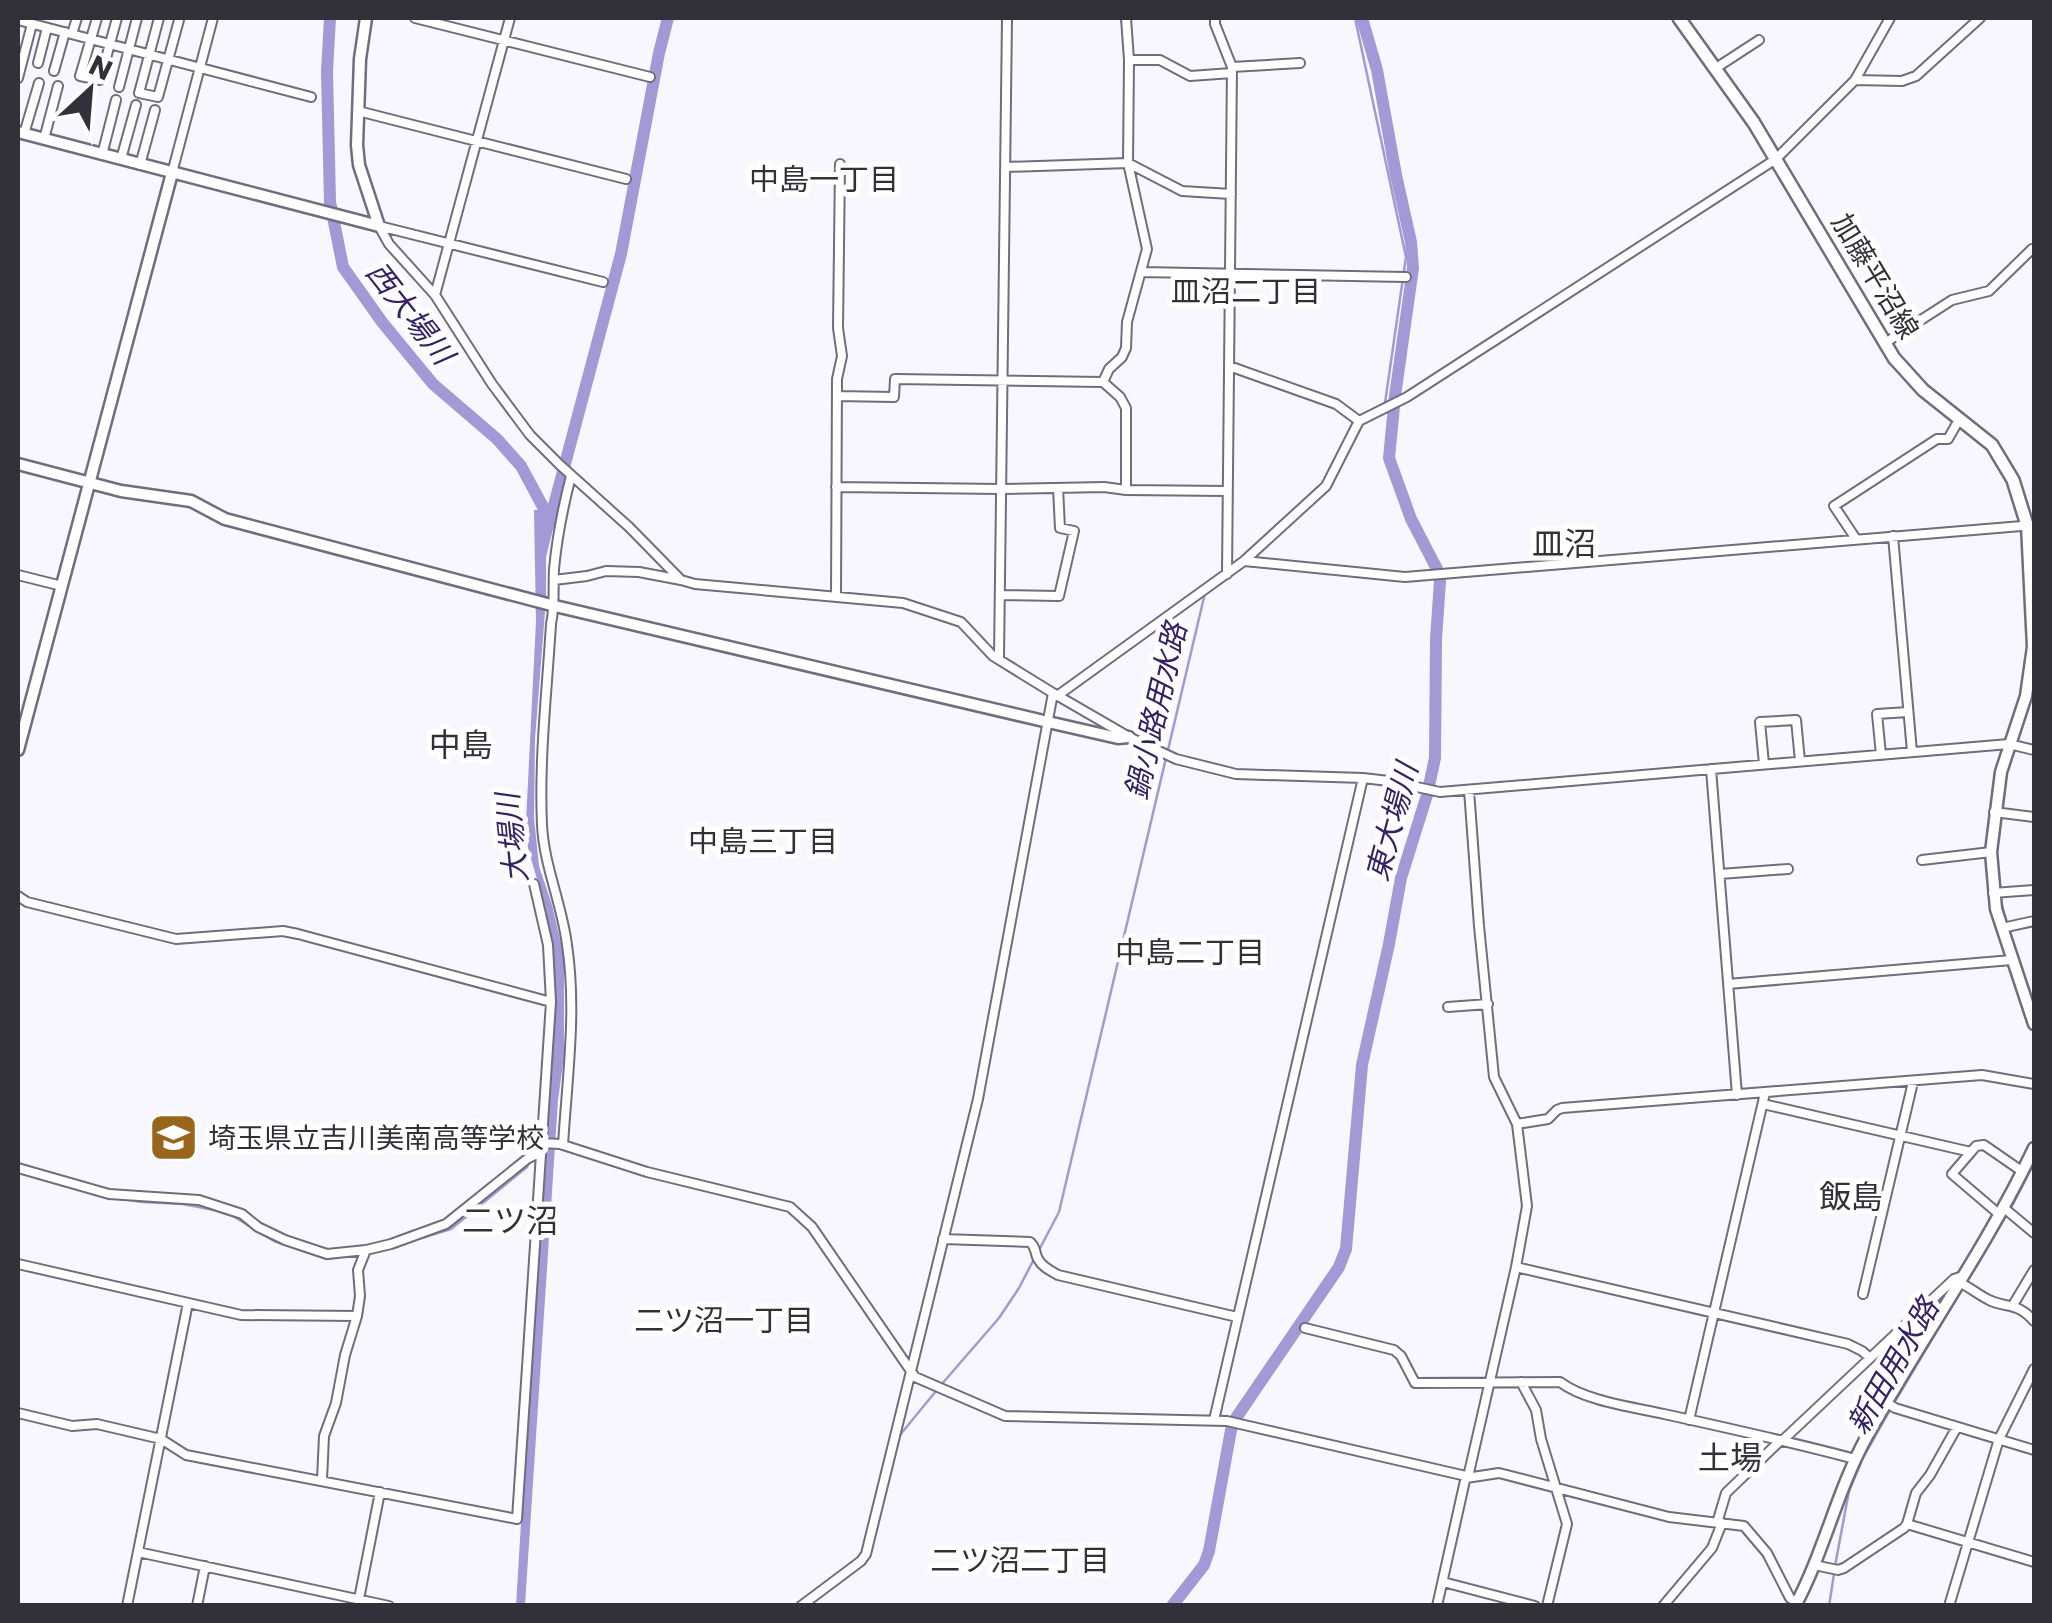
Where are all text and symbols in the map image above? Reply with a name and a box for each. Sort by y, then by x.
north arrow [40,40,140,140]
text: N [83,46,119,90]
district label: 中島一丁目 [749,158,899,201]
street label: 加藤平沼線 [1822,206,1928,346]
water label: 西大場川 [356,252,466,376]
district label: 皿沼二丁目 [1171,270,1321,313]
district label: 皿沼 [1532,521,1596,566]
water label: 鍋小路用水路 [1115,616,1198,804]
district label: 中島 [429,722,493,767]
water label: 東大場川 [1356,756,1429,886]
water label: 大場川 [486,788,538,885]
district label: 中島三丁目 [688,820,838,863]
district label: 中島二丁目 [1115,931,1265,974]
school or university icon: 埼玉県立吉川美南高等学校 [147,1112,199,1164]
place label: 埼玉県立吉川美南高等学校 [208,1119,544,1158]
district label: 飯島 [1819,1174,1883,1219]
district label: 二ツ沼 [462,1198,558,1243]
water label: 新田用水路 [1837,1288,1951,1442]
district label: 二ツ沼一丁目 [634,1299,814,1342]
district label: 土場 [1698,1435,1762,1480]
district label: 二ツ沼二丁目 [930,1539,1110,1582]

